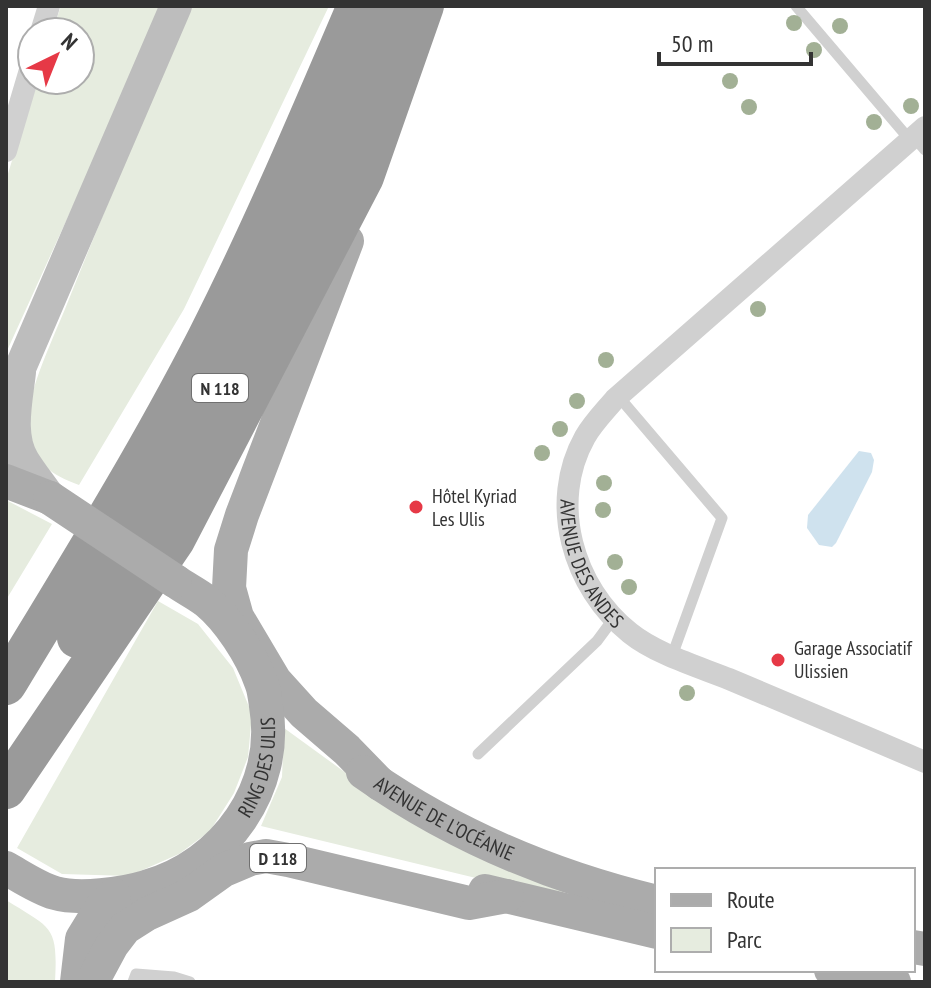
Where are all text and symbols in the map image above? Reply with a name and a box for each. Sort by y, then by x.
north arrow [16,16,96,96]
scale bar [659,16,811,66]
text: N [56,27,84,56]
text: 50 m [671,28,713,59]
road number: N 118 [192,374,248,402]
place label: Hôtel Kyriad Les Ulis [432,483,517,532]
marker: Hôtel Kyriad Les Ulis [407,498,425,516]
street label: AVENUE DES ANDES [554,499,629,634]
place label: Garage Associatif Ulissien [794,635,913,684]
marker: Garage Associatif Ulissien [769,651,787,669]
street label: RING DES ULIS [232,716,281,822]
street label: AVENUE DE L'OCÉANIE [369,770,518,867]
road number: D 118 [250,844,306,872]
legend [655,868,915,972]
text: Route [727,884,775,915]
text: Parc [727,924,762,955]

